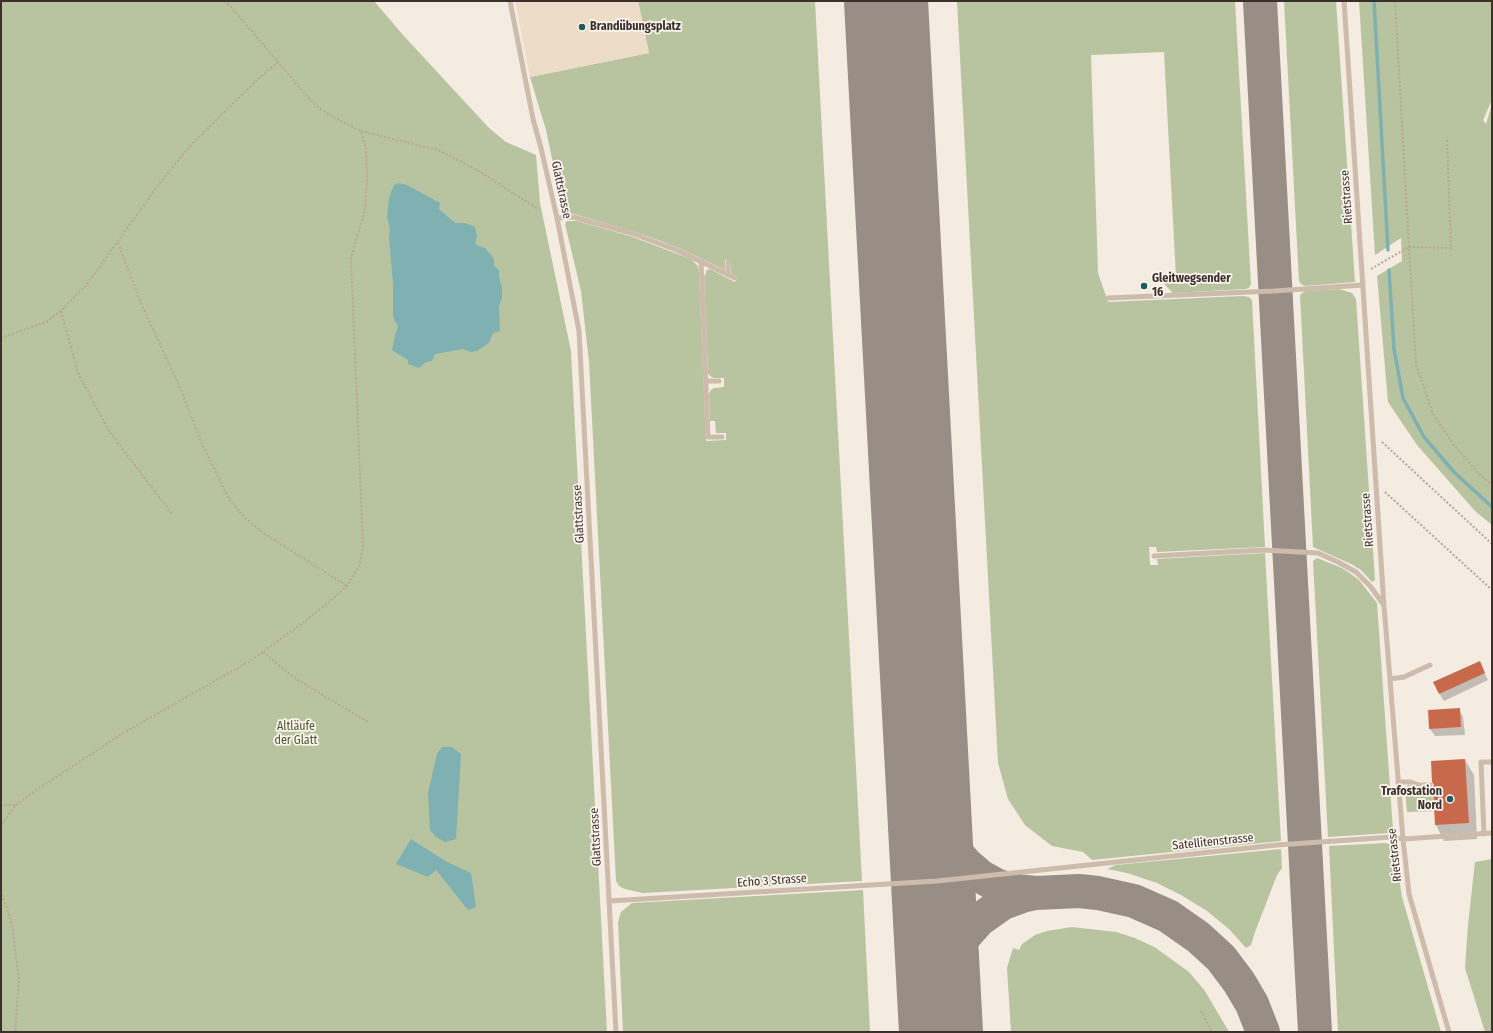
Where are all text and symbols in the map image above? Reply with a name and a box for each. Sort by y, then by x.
place label: Brandübungsplatz [590,20,681,34]
marker: Brandübungsplatz [577,22,587,32]
street label: Glattstrasse [548,160,574,220]
street label: Rietstrasse [1338,169,1356,225]
place label: Gleitwegsender 16 [1152,272,1231,300]
marker: Gleitwegsender 16 [1139,281,1149,291]
street label: Glattstrasse [570,484,588,544]
street label: Rietstrasse [1359,492,1377,548]
park label: Altläufe der Glatt [274,720,318,748]
place label: Trafostation Nord [1381,785,1442,813]
marker: Trafostation Nord [1445,794,1455,804]
street label: Glattstrasse [587,807,605,867]
street label: Rietstrasse [1385,827,1405,883]
street label: Satellitenstrasse [1172,831,1254,853]
street label: Echo 3 Strasse [737,871,807,891]

